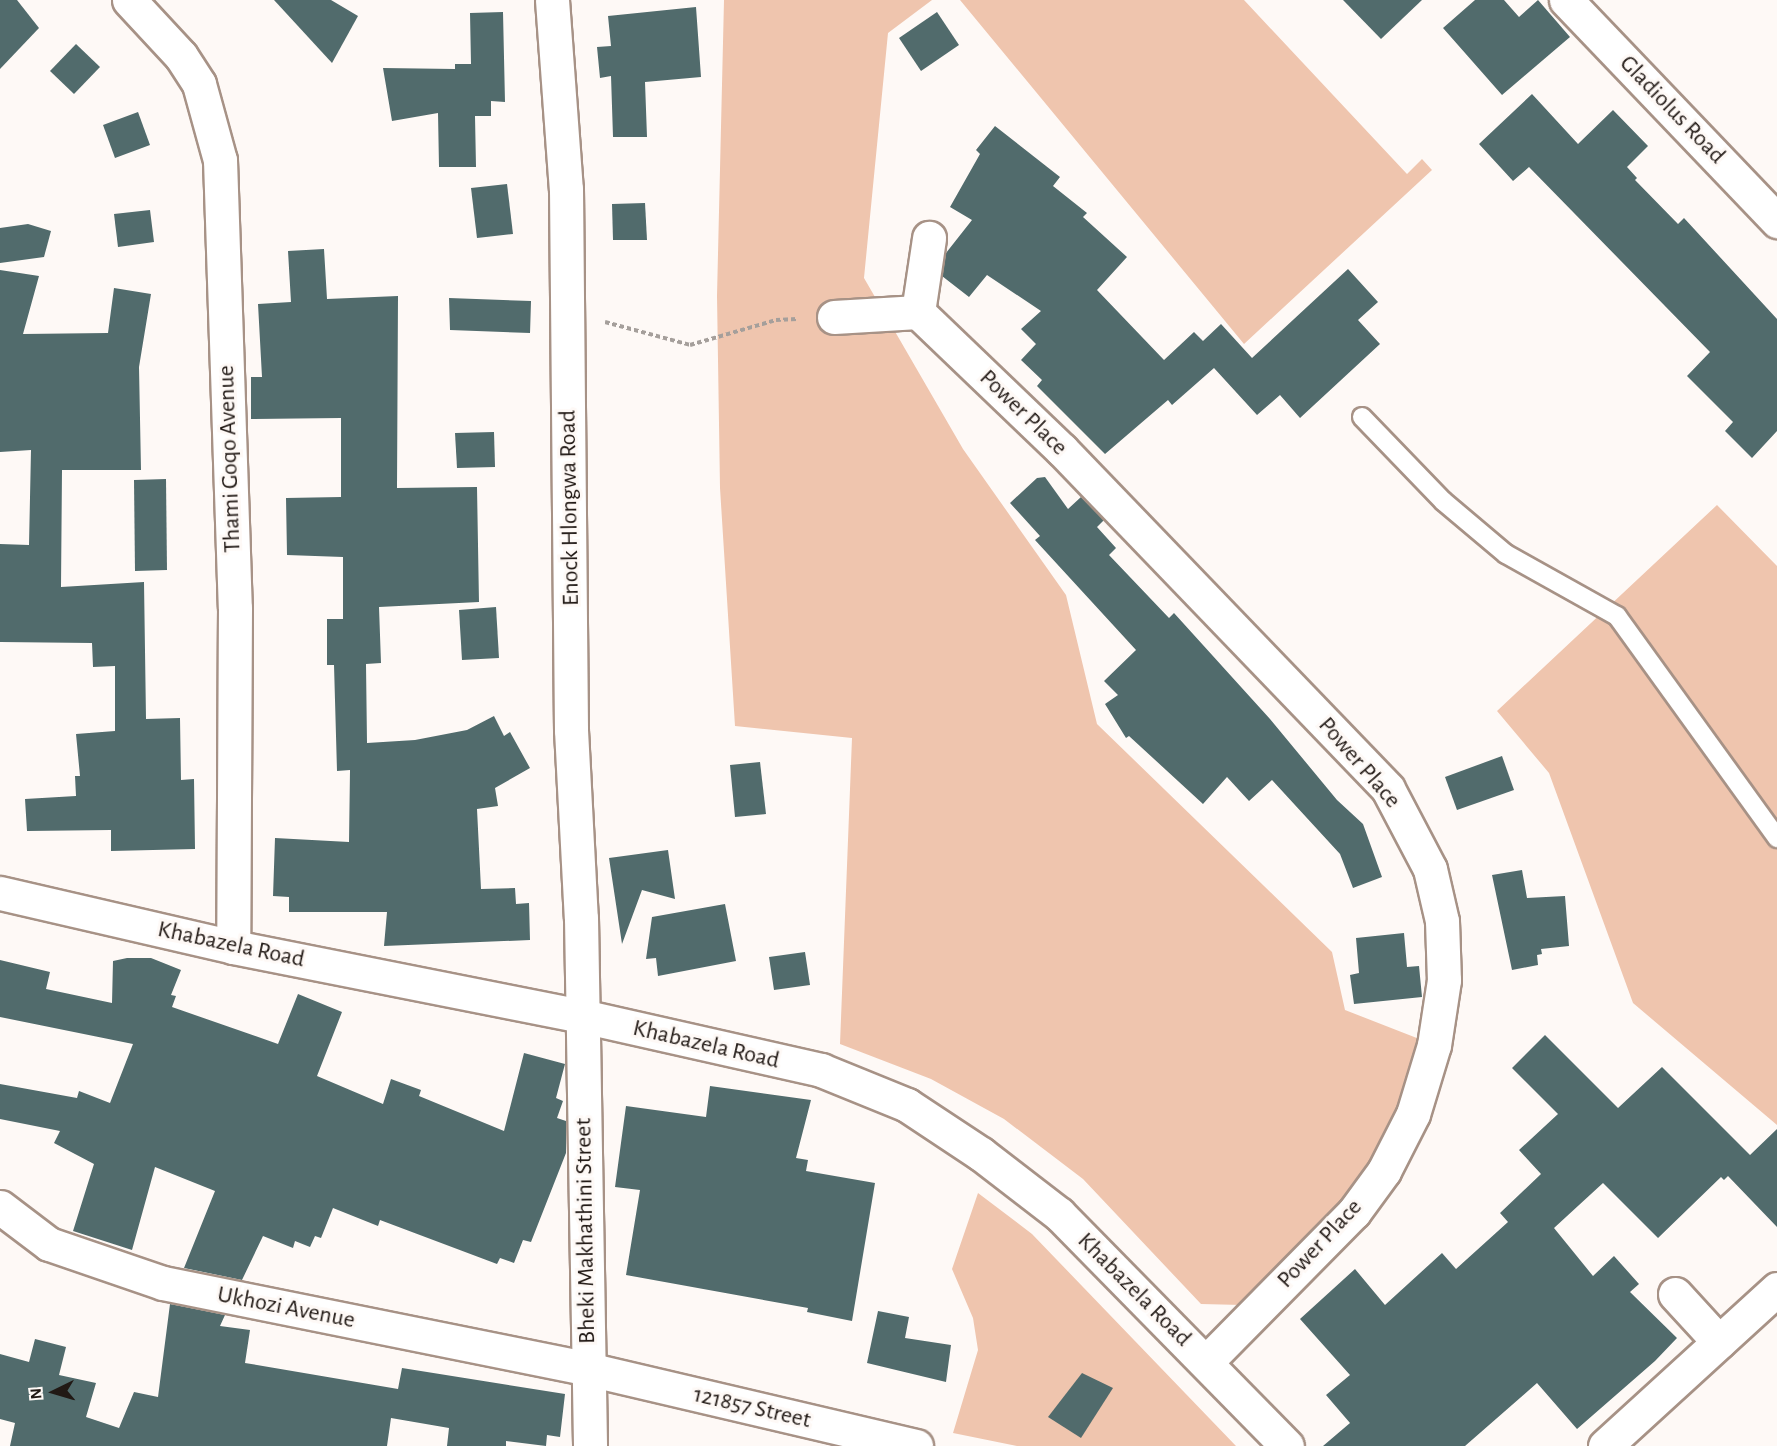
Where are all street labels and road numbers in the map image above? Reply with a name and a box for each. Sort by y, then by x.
street label: Gladiolus Road [1613,50,1731,170]
street label: Power Place [973,364,1073,462]
street label: Thami Goqo Avenue [212,365,248,553]
street label: Enock Hlongwa Road [554,410,586,606]
street label: Power Place [1312,712,1406,814]
street label: Khabazela Road [155,915,307,975]
street label: Khabazela Road [630,1014,782,1076]
street label: Bheki Makhathini Street [570,1118,602,1344]
street label: Power Place [1272,1193,1368,1295]
street label: Khabazela Road [1071,1227,1197,1353]
street label: Ukhozi Avenue [215,1281,357,1335]
street label: 121857 Street [691,1381,813,1435]

